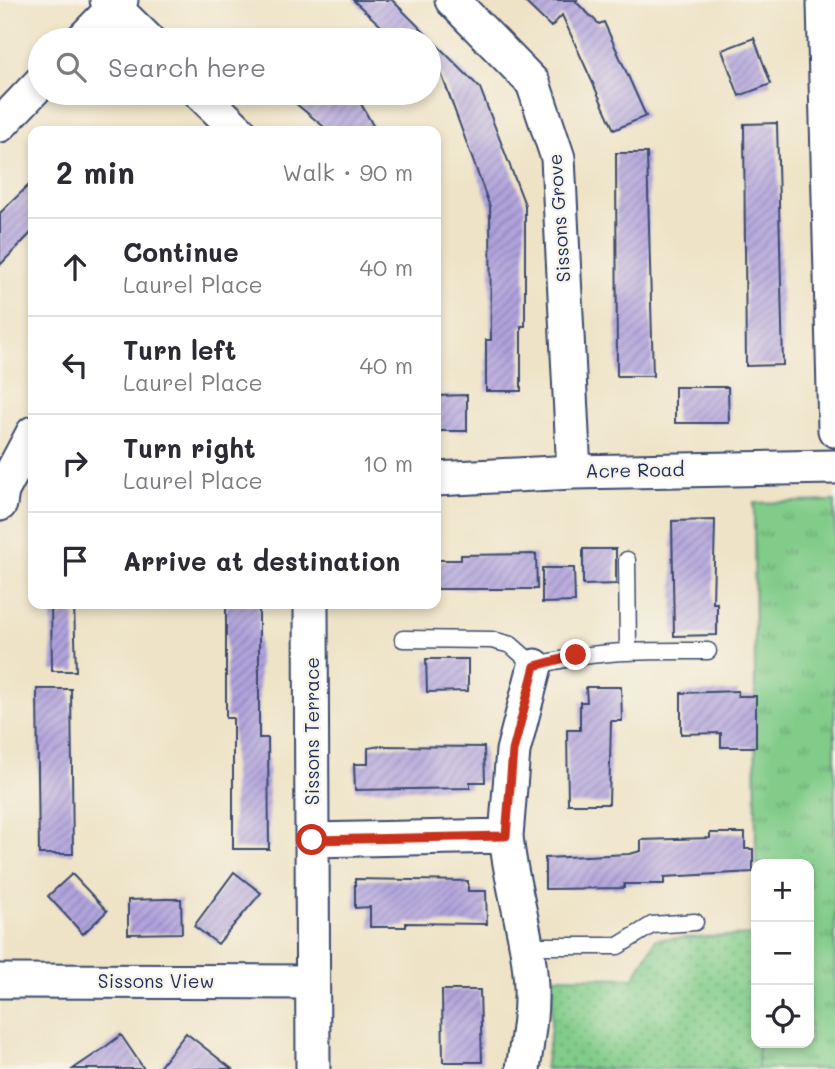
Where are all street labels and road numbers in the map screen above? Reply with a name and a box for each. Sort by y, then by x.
street label: Sissons Grove [542,153,575,283]
street label: Acre Road [585,456,685,483]
street label: Sissons Terrace [299,657,324,805]
street label: Sissons View [98,968,214,993]

